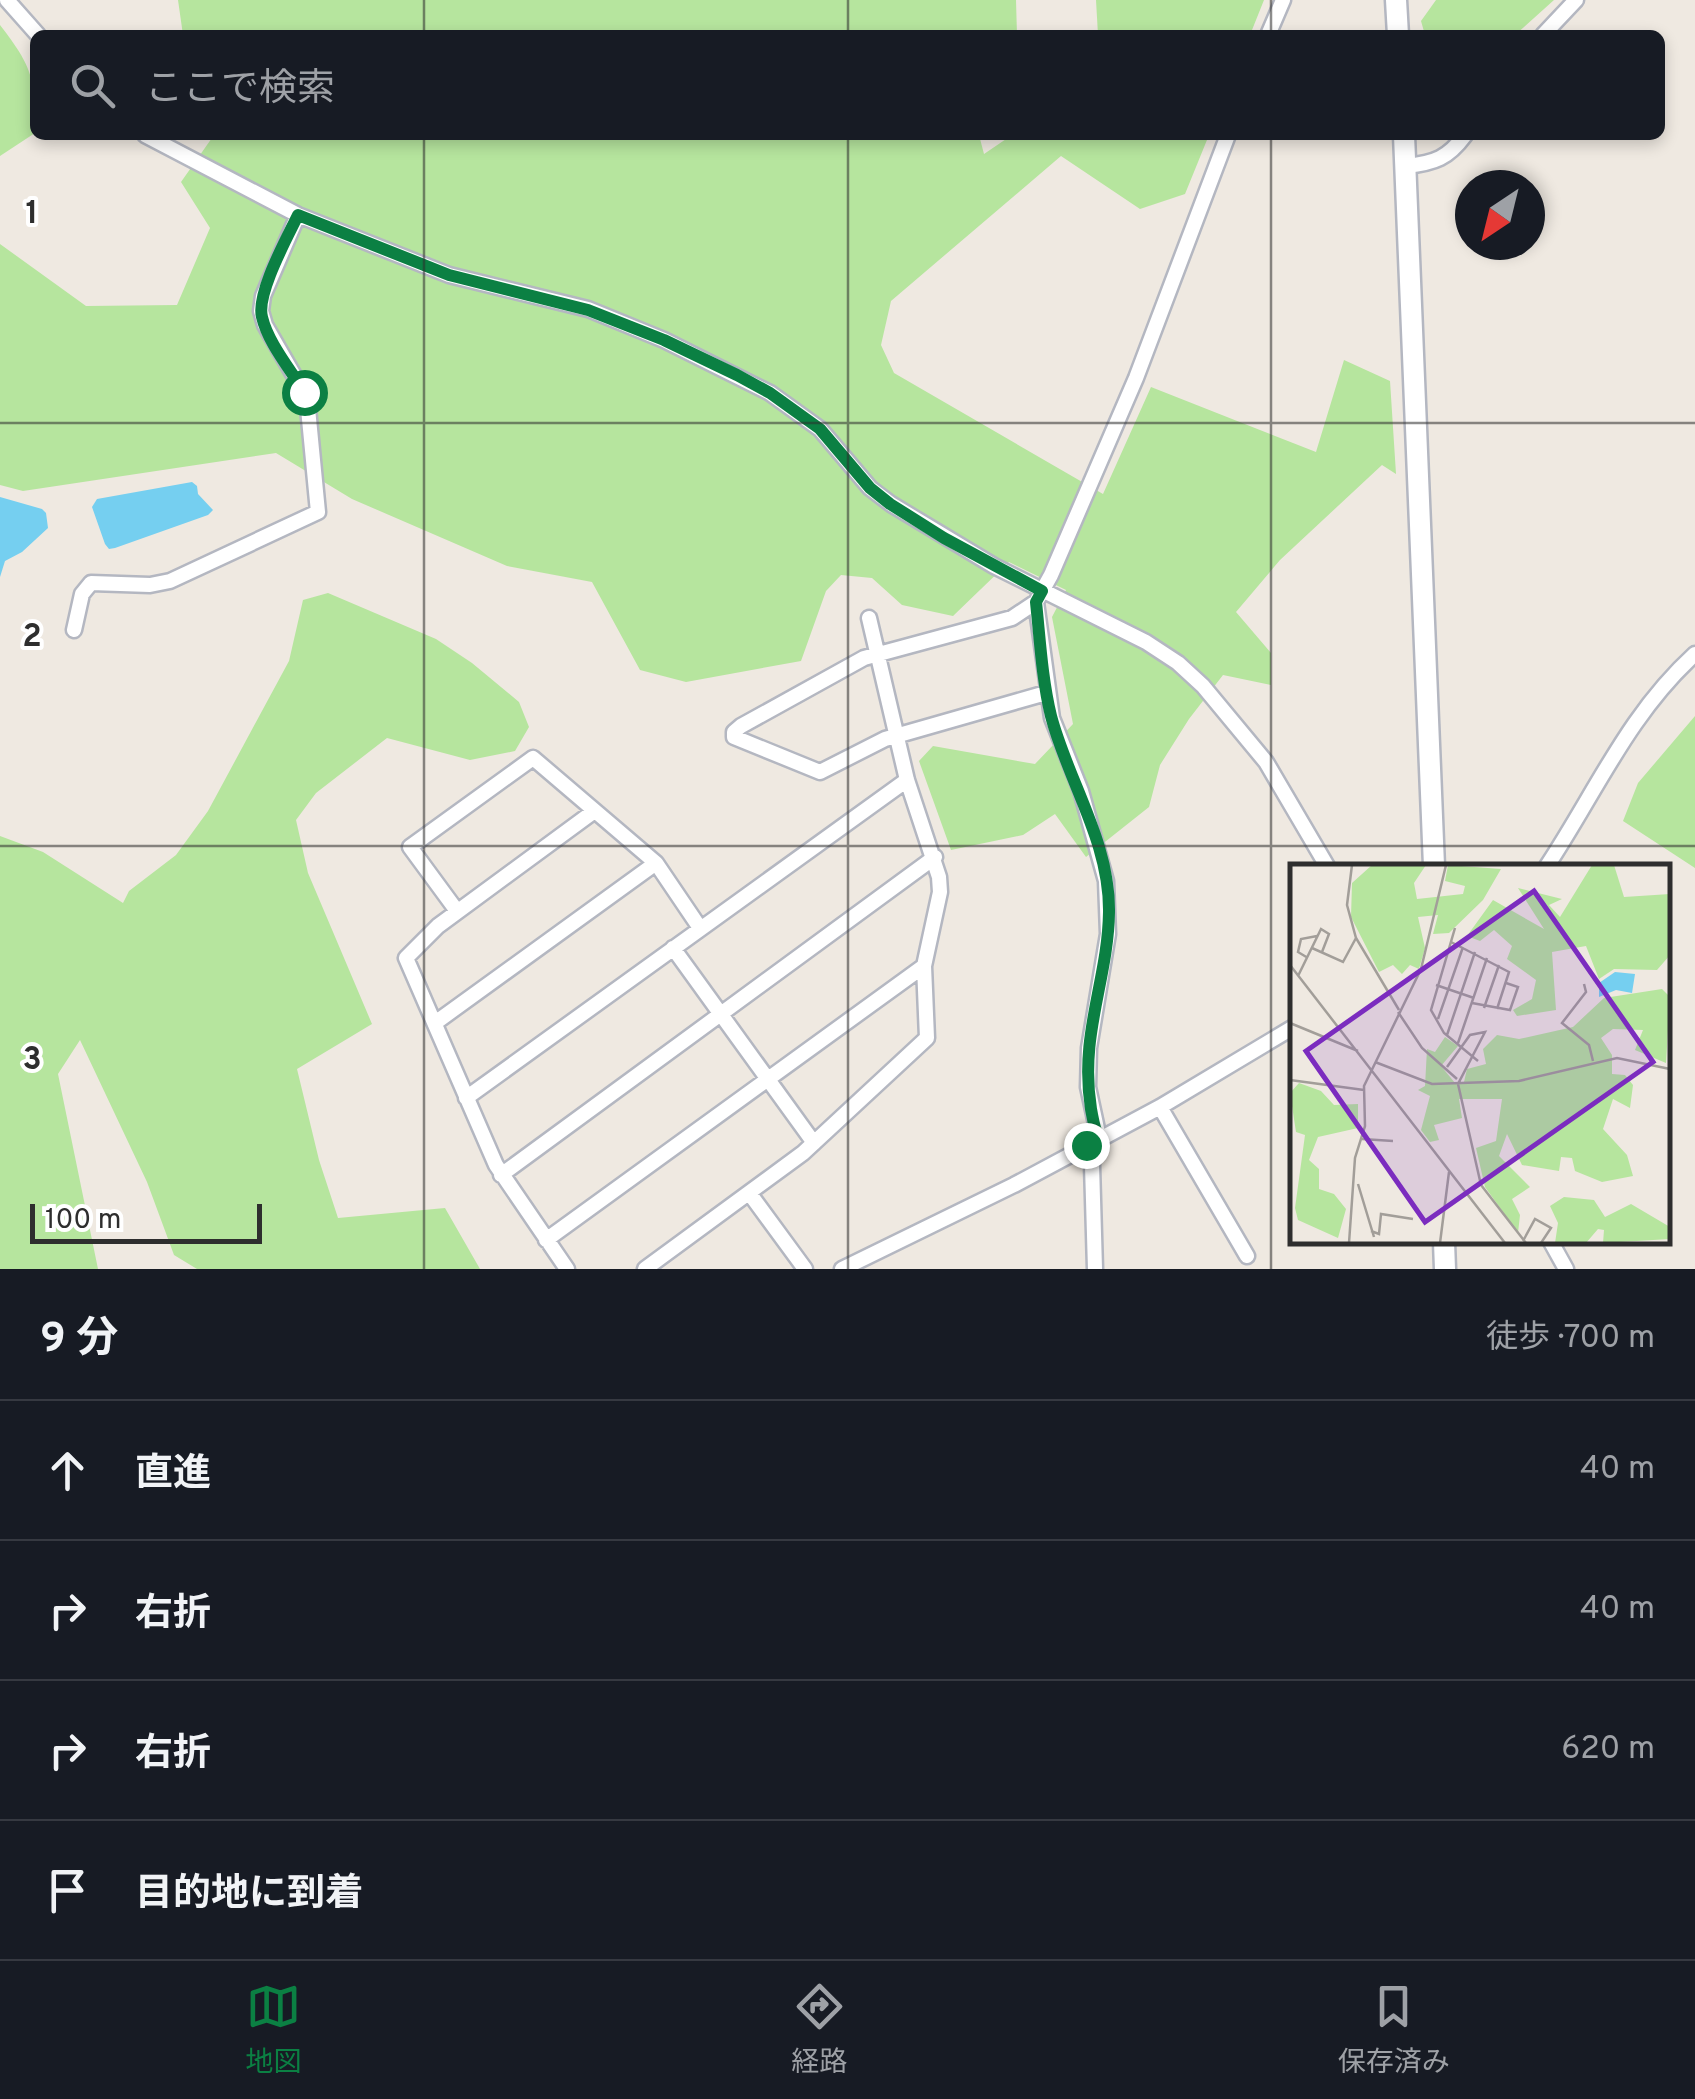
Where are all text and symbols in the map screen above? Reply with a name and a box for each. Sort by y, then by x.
search box [30,30,1665,140]
icon: search [65,58,120,113]
text: ここで検索 [145,66,335,115]
north arrow [1455,170,1545,260]
text: 1 [26,195,38,235]
route start [282,370,328,416]
text: 2 [22,618,42,658]
inset map [1290,864,1670,1244]
text: 3 [22,1041,42,1081]
route end [1064,1123,1110,1169]
scale bar [30,1199,262,1244]
text: 100 m [45,1203,121,1239]
text: 9 分 [40,1314,118,1367]
text: 徒歩 · 700 m [1486,1319,1655,1359]
icon: ahead [40,1443,95,1498]
text: 40 m [1580,1450,1655,1490]
text: 直進 [135,1451,211,1500]
icon: right [40,1583,95,1638]
text: 40 m [1580,1590,1655,1630]
text: 右折 [135,1591,211,1640]
icon: right [40,1723,95,1778]
text: 620 m [1561,1730,1655,1770]
text: 右折 [135,1731,211,1780]
icon: arrive [40,1863,95,1918]
text: 目的地に到着 [135,1871,363,1920]
tab: 地図 [245,1979,301,2082]
tab: 経路 [791,1979,848,2082]
tab: 保存済み [1338,1979,1450,2082]

